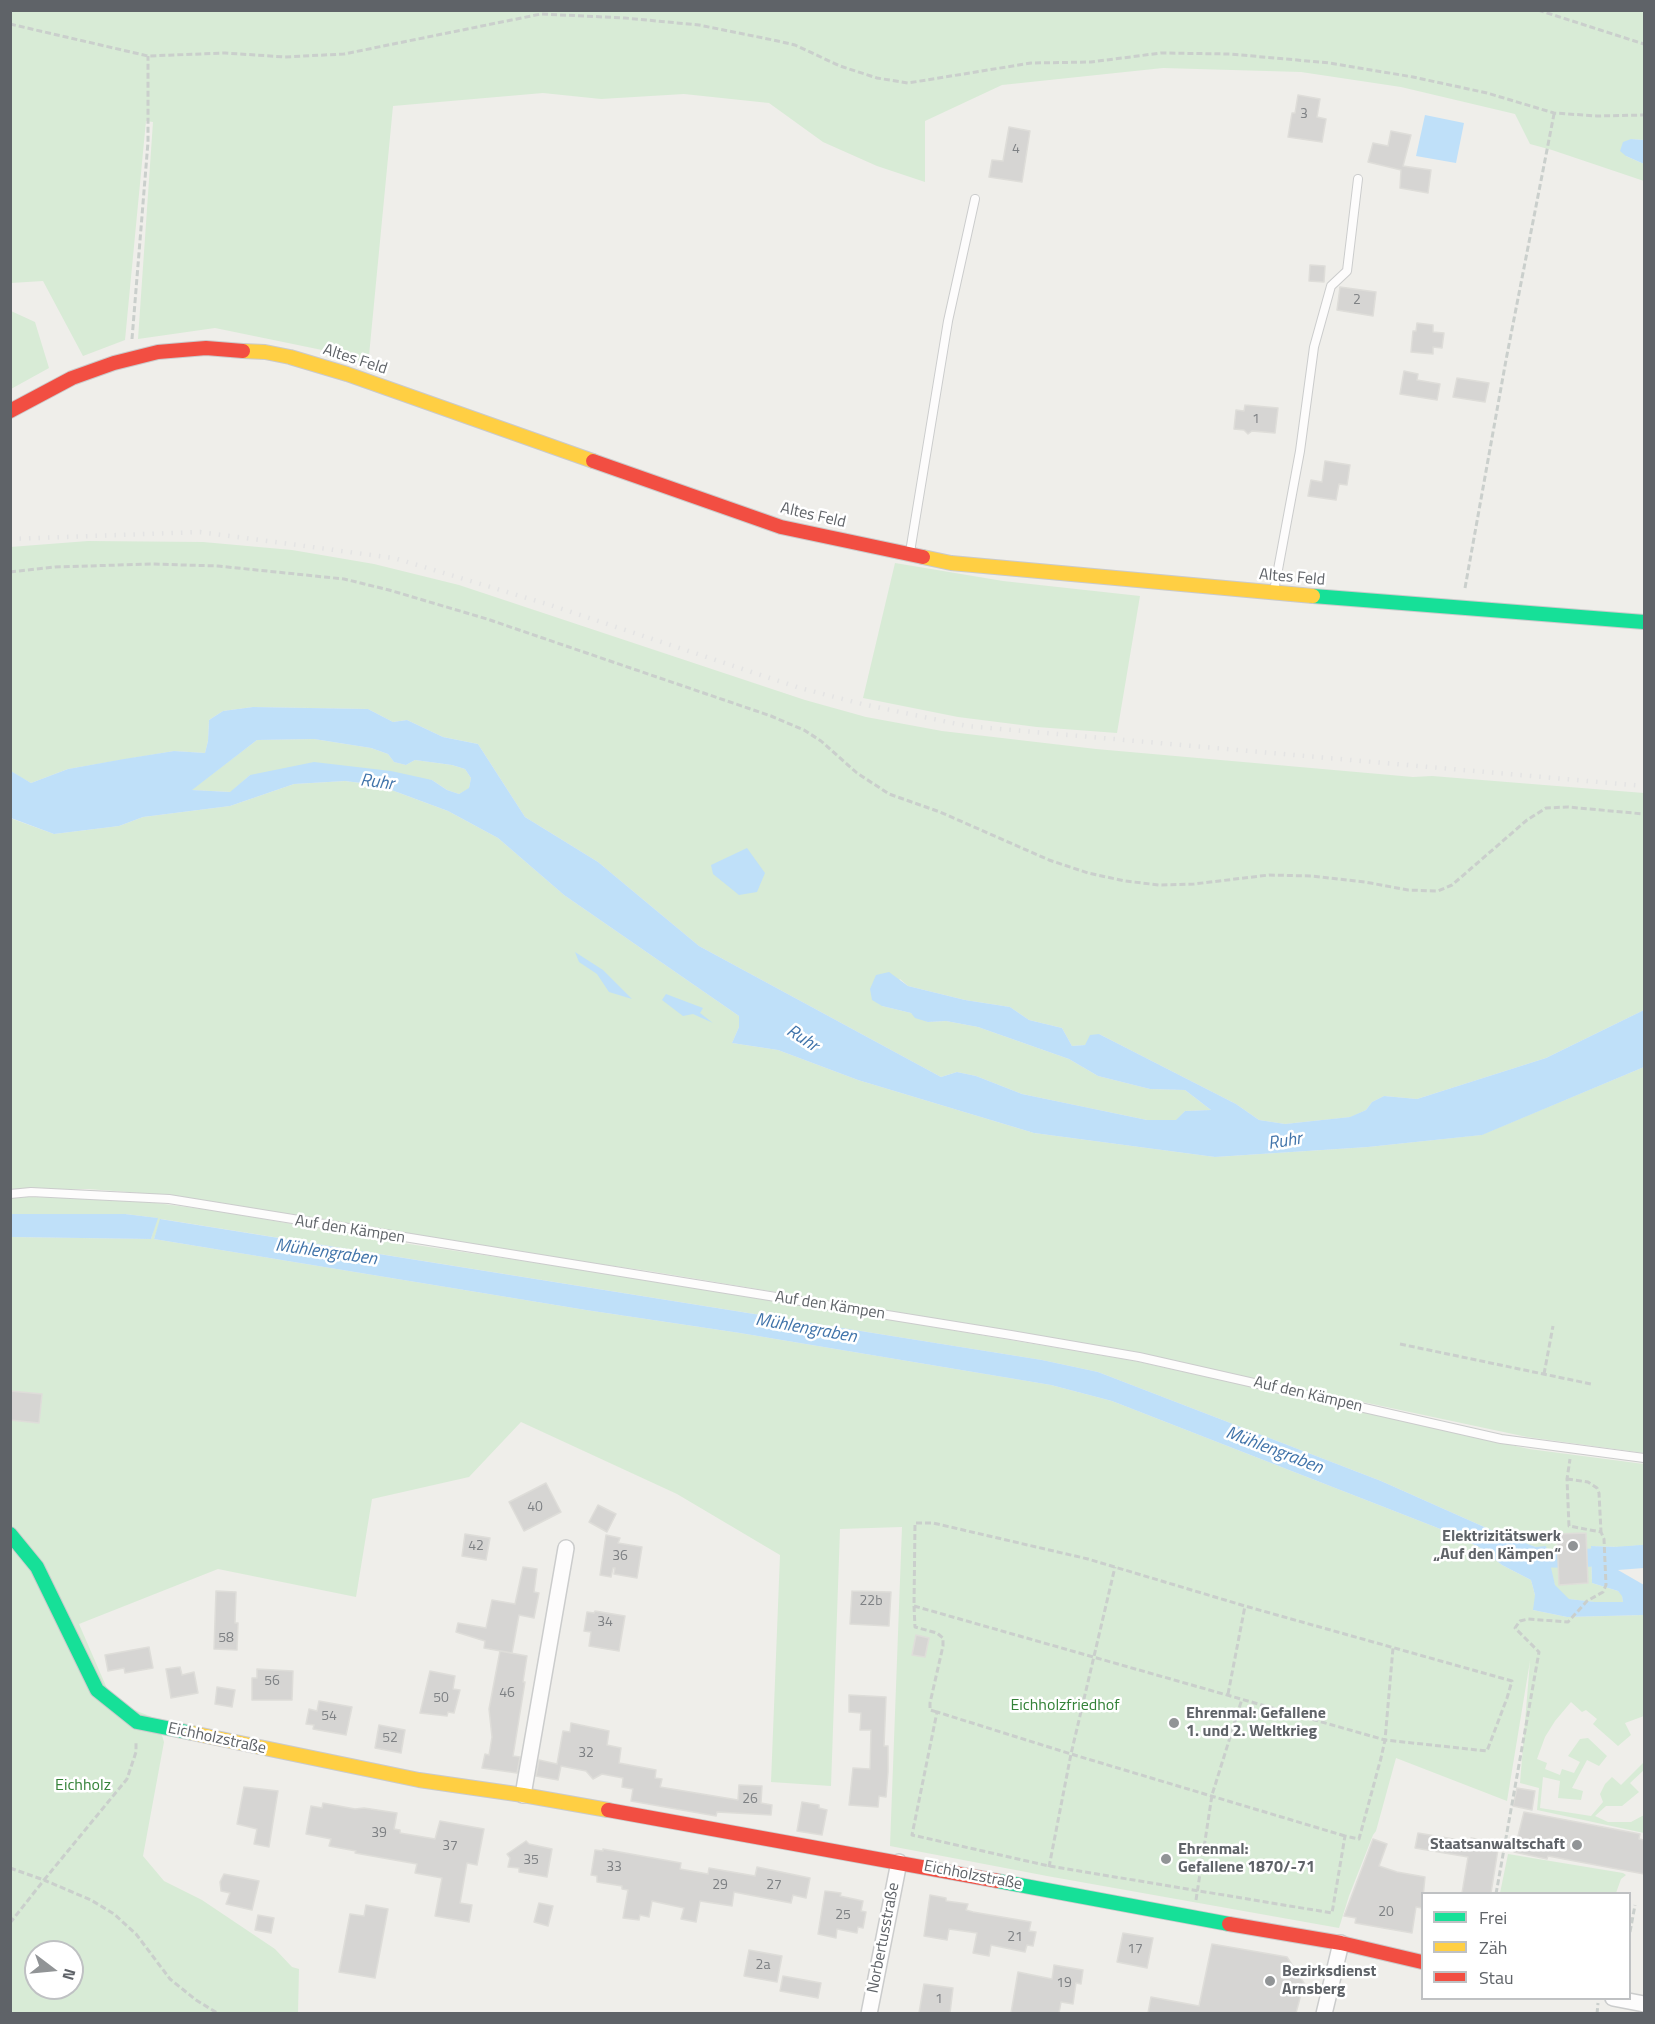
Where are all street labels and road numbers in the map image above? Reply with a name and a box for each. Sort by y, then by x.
street label: Altes Feld [321,341,389,379]
street label: Altes Feld [779,499,847,533]
street label: Altes Feld [1258,566,1326,590]
street label: Auf den Kämpen [294,1212,406,1248]
street label: Auf den Kämpen [774,1288,886,1324]
street label: Auf den Kämpen [1252,1373,1364,1417]
street label: Eichholzstraße [166,1719,268,1759]
street label: Eichholzstraße [922,1857,1024,1895]
street label: Norbertusstraße [864,1881,904,1995]

